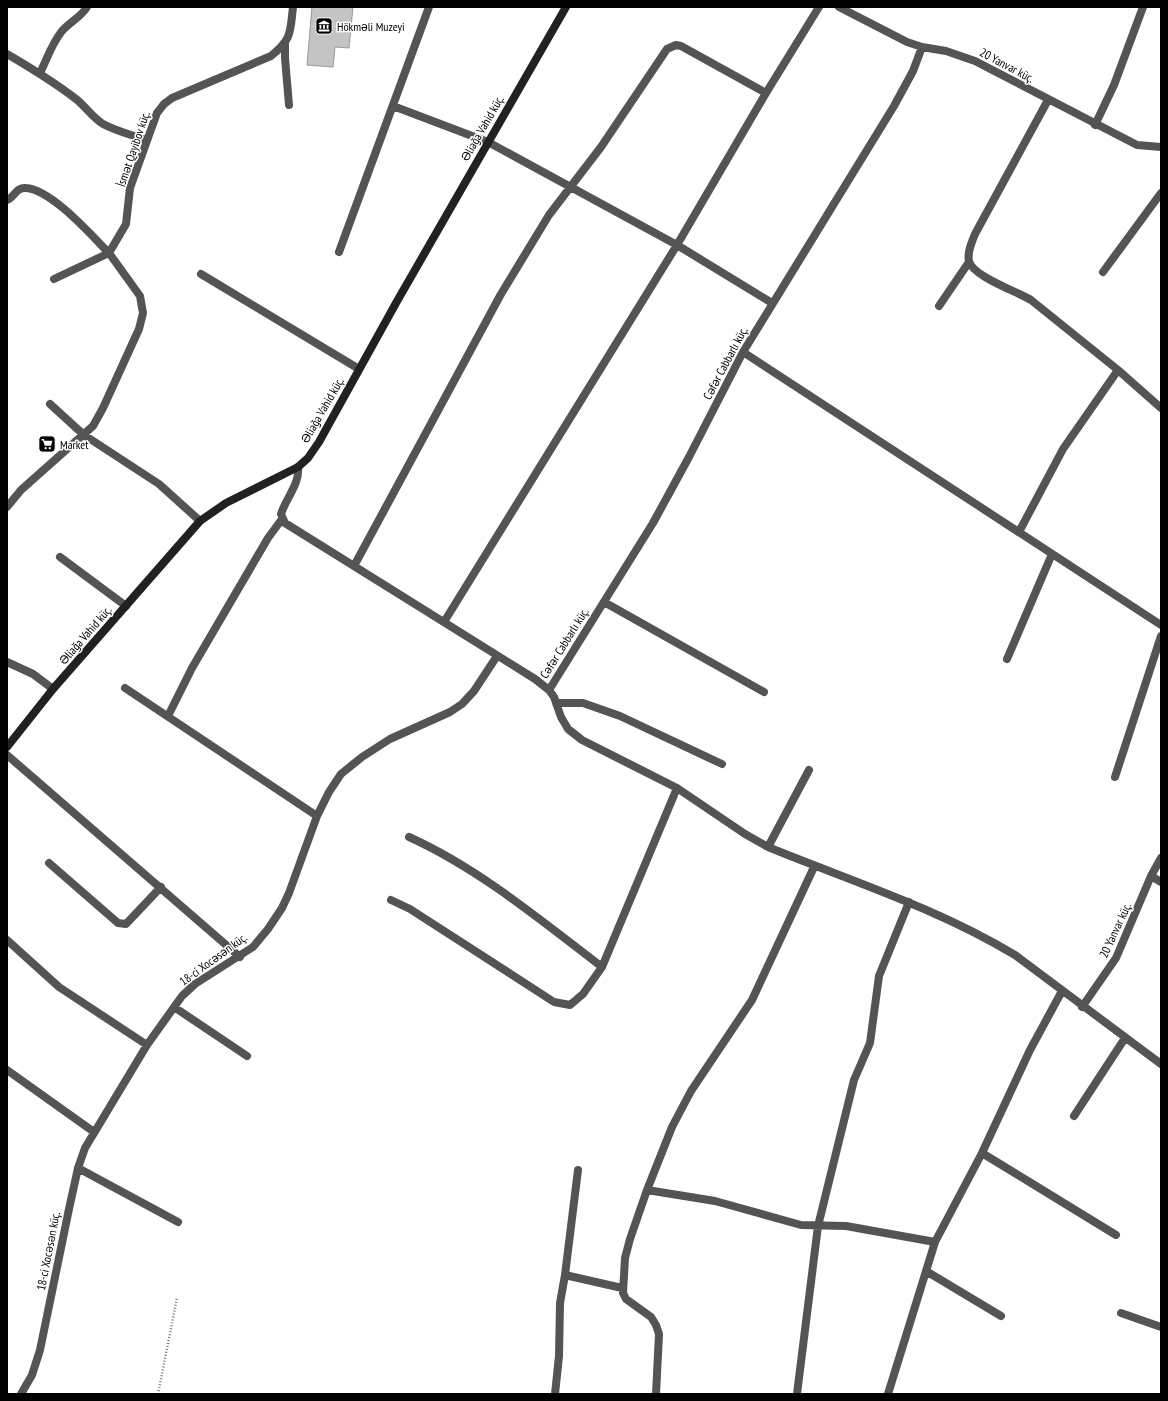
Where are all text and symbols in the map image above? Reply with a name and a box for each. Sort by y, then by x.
museum icon: Hökməli Muzeyi [314,16,334,36]
place label: Hökməli Muzeyi [337,19,405,34]
street label: 20 Yanvar küç. [977,44,1037,86]
street label: Əliağa Vahid küç. [457,93,507,163]
street label: İsmət Qayibov küç. [113,109,153,189]
street label: Cəfər Cabbarlı küç. [699,324,751,402]
street label: Əliağa Vahid küç. [297,375,347,445]
supermarket icon: Market [37,434,57,454]
place label: Market [60,437,89,452]
street label: Əliağa Vahid küç. [55,602,115,668]
street label: Cəfər Cabbarlı küç. [536,605,592,681]
street label: 20 Yanvar küç. [1096,900,1134,960]
street label: 18-ci Xocəsən küç. [176,929,250,989]
street label: 18-ci Xocəsən küç. [33,1210,63,1292]

